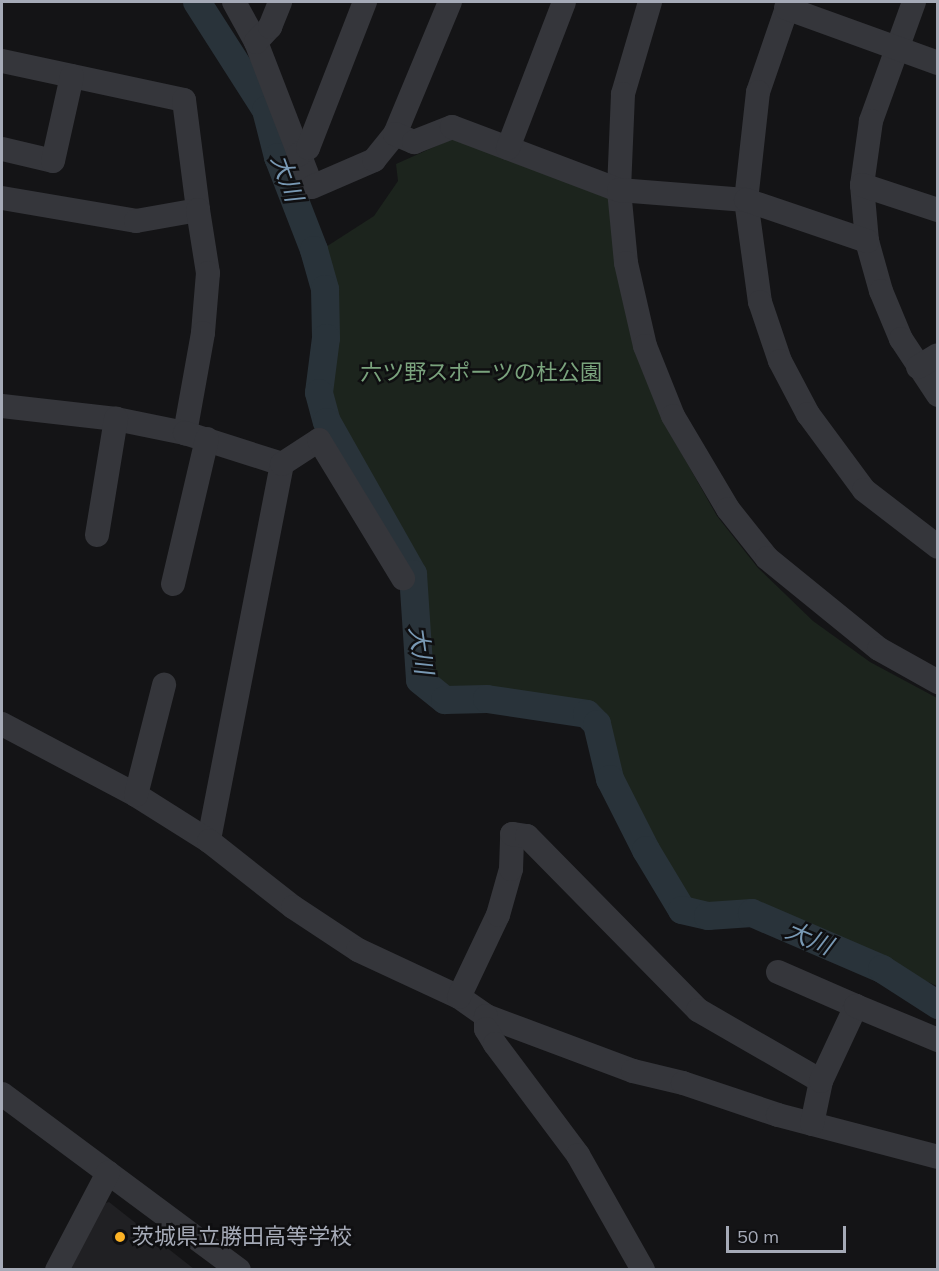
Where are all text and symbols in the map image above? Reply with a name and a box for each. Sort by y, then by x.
water label: 大川 [265,151,309,205]
park label: 六ツ野スポーツの杜公園 [360,360,602,386]
water label: 大川 [403,624,439,676]
water label: 大川 [781,915,837,961]
scale bar [729,1214,849,1252]
place label: 茨城県立勝田高等学校 [132,1224,352,1250]
text: 50 m [737,1225,779,1248]
marker: 茨城県立勝田高等学校 [113,1230,127,1244]

